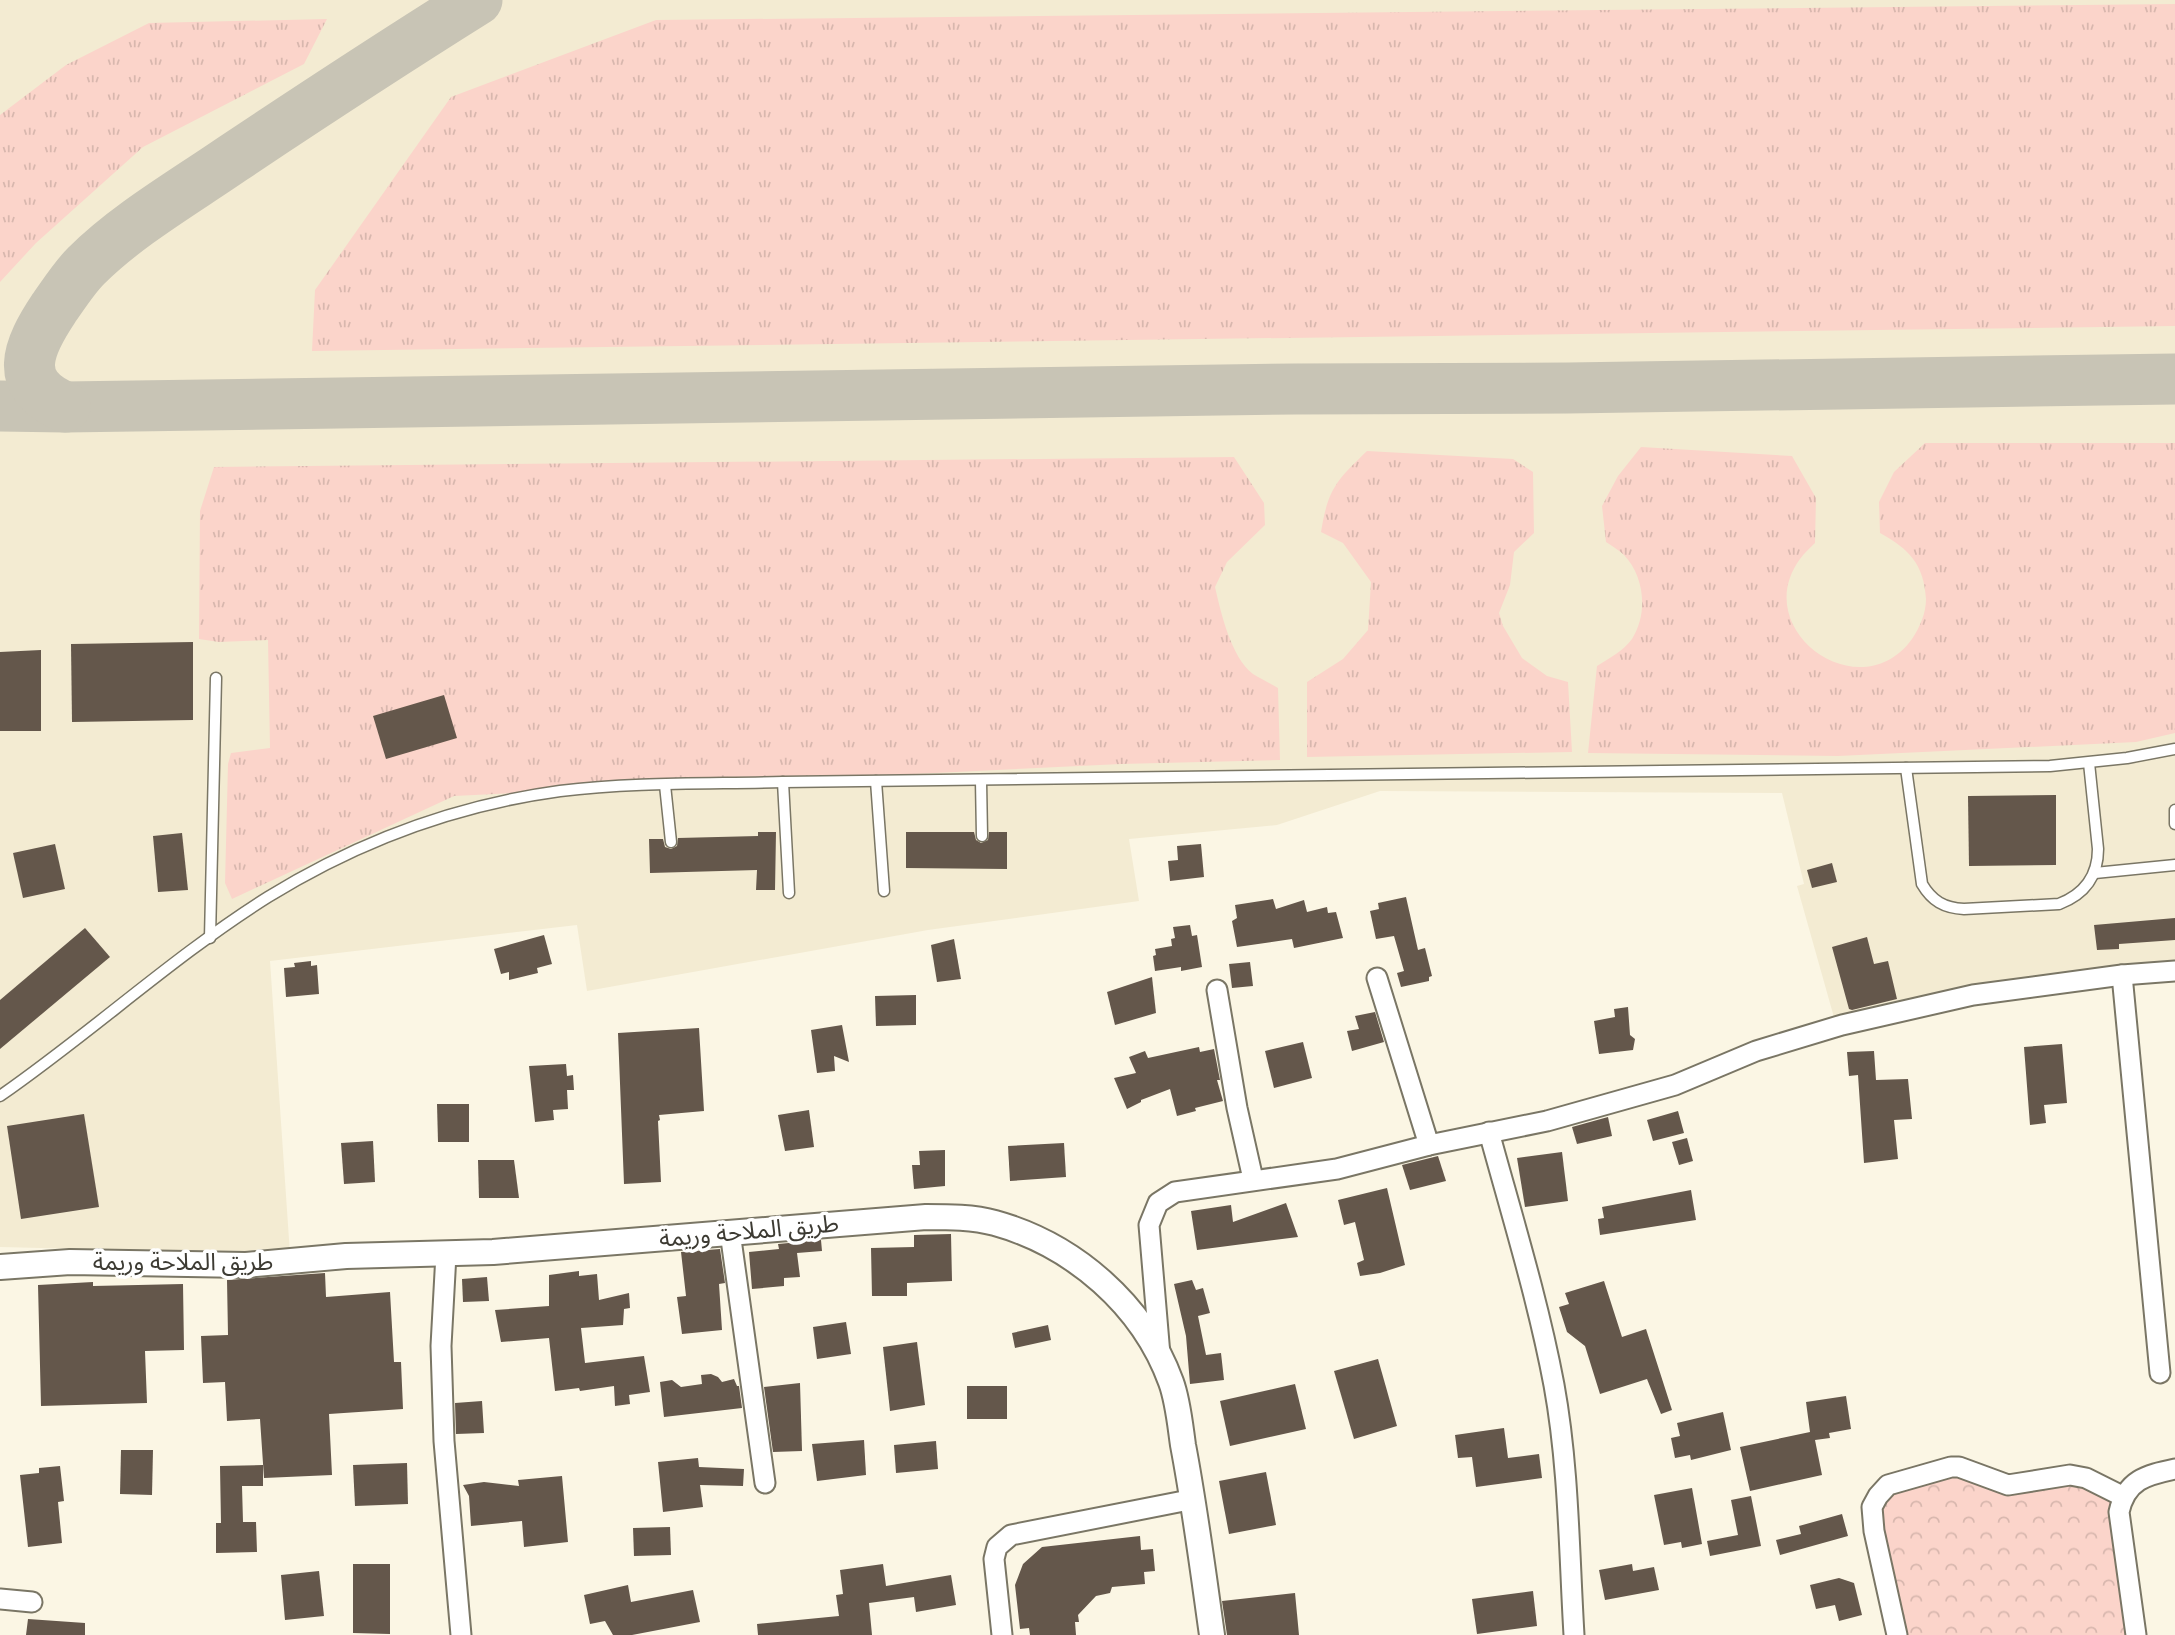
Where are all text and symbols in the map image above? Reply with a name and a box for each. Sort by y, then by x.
street label: طريق الملاحة وريمة [658,1209,840,1254]
street label: طريق الملاحة وريمة [93,1248,273,1277]

